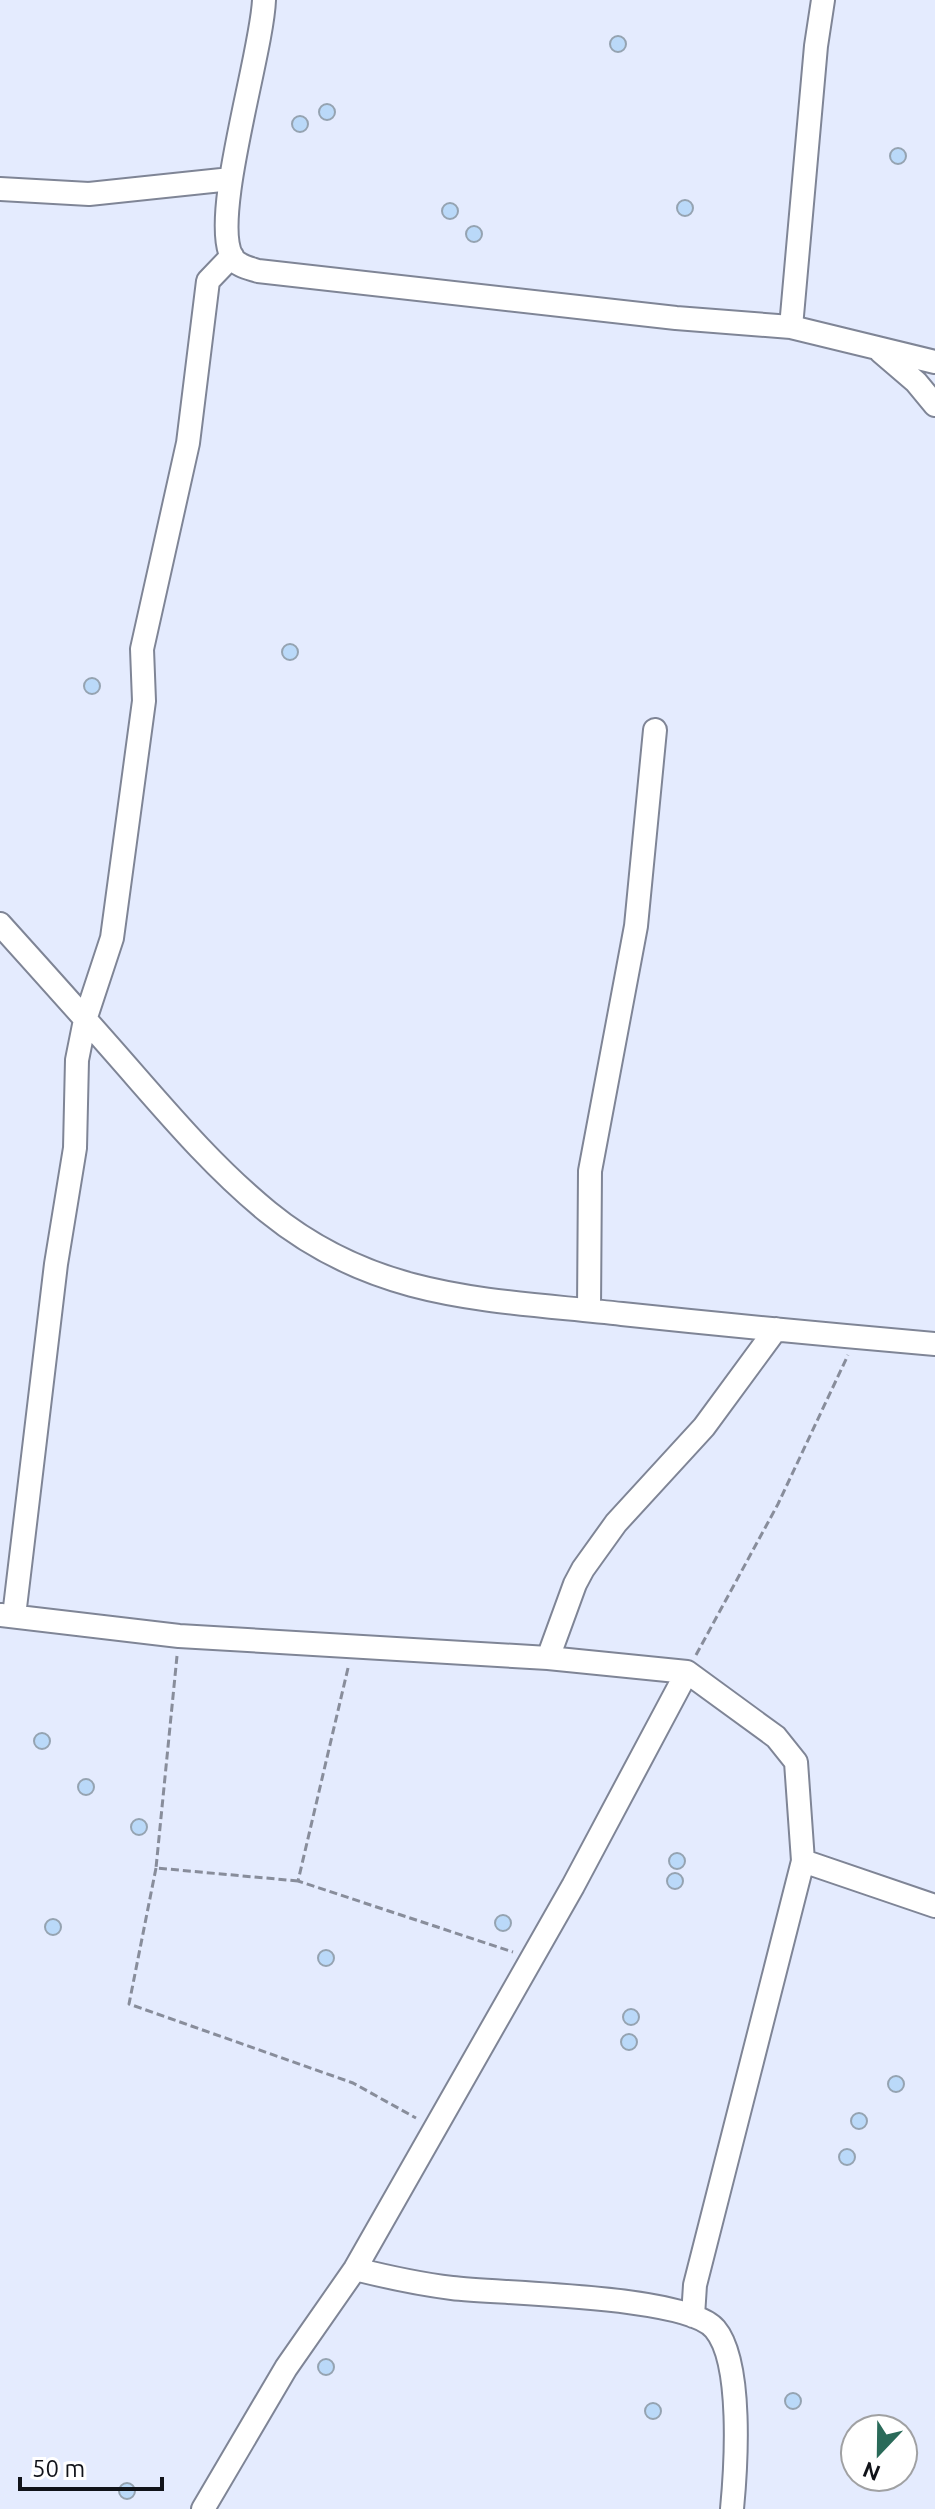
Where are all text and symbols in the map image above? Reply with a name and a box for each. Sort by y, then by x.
north arrow [839,2413,919,2493]
scale bar [20,2441,162,2491]
text: 50 m [32,2455,85,2482]
text: N [859,2457,884,2487]

